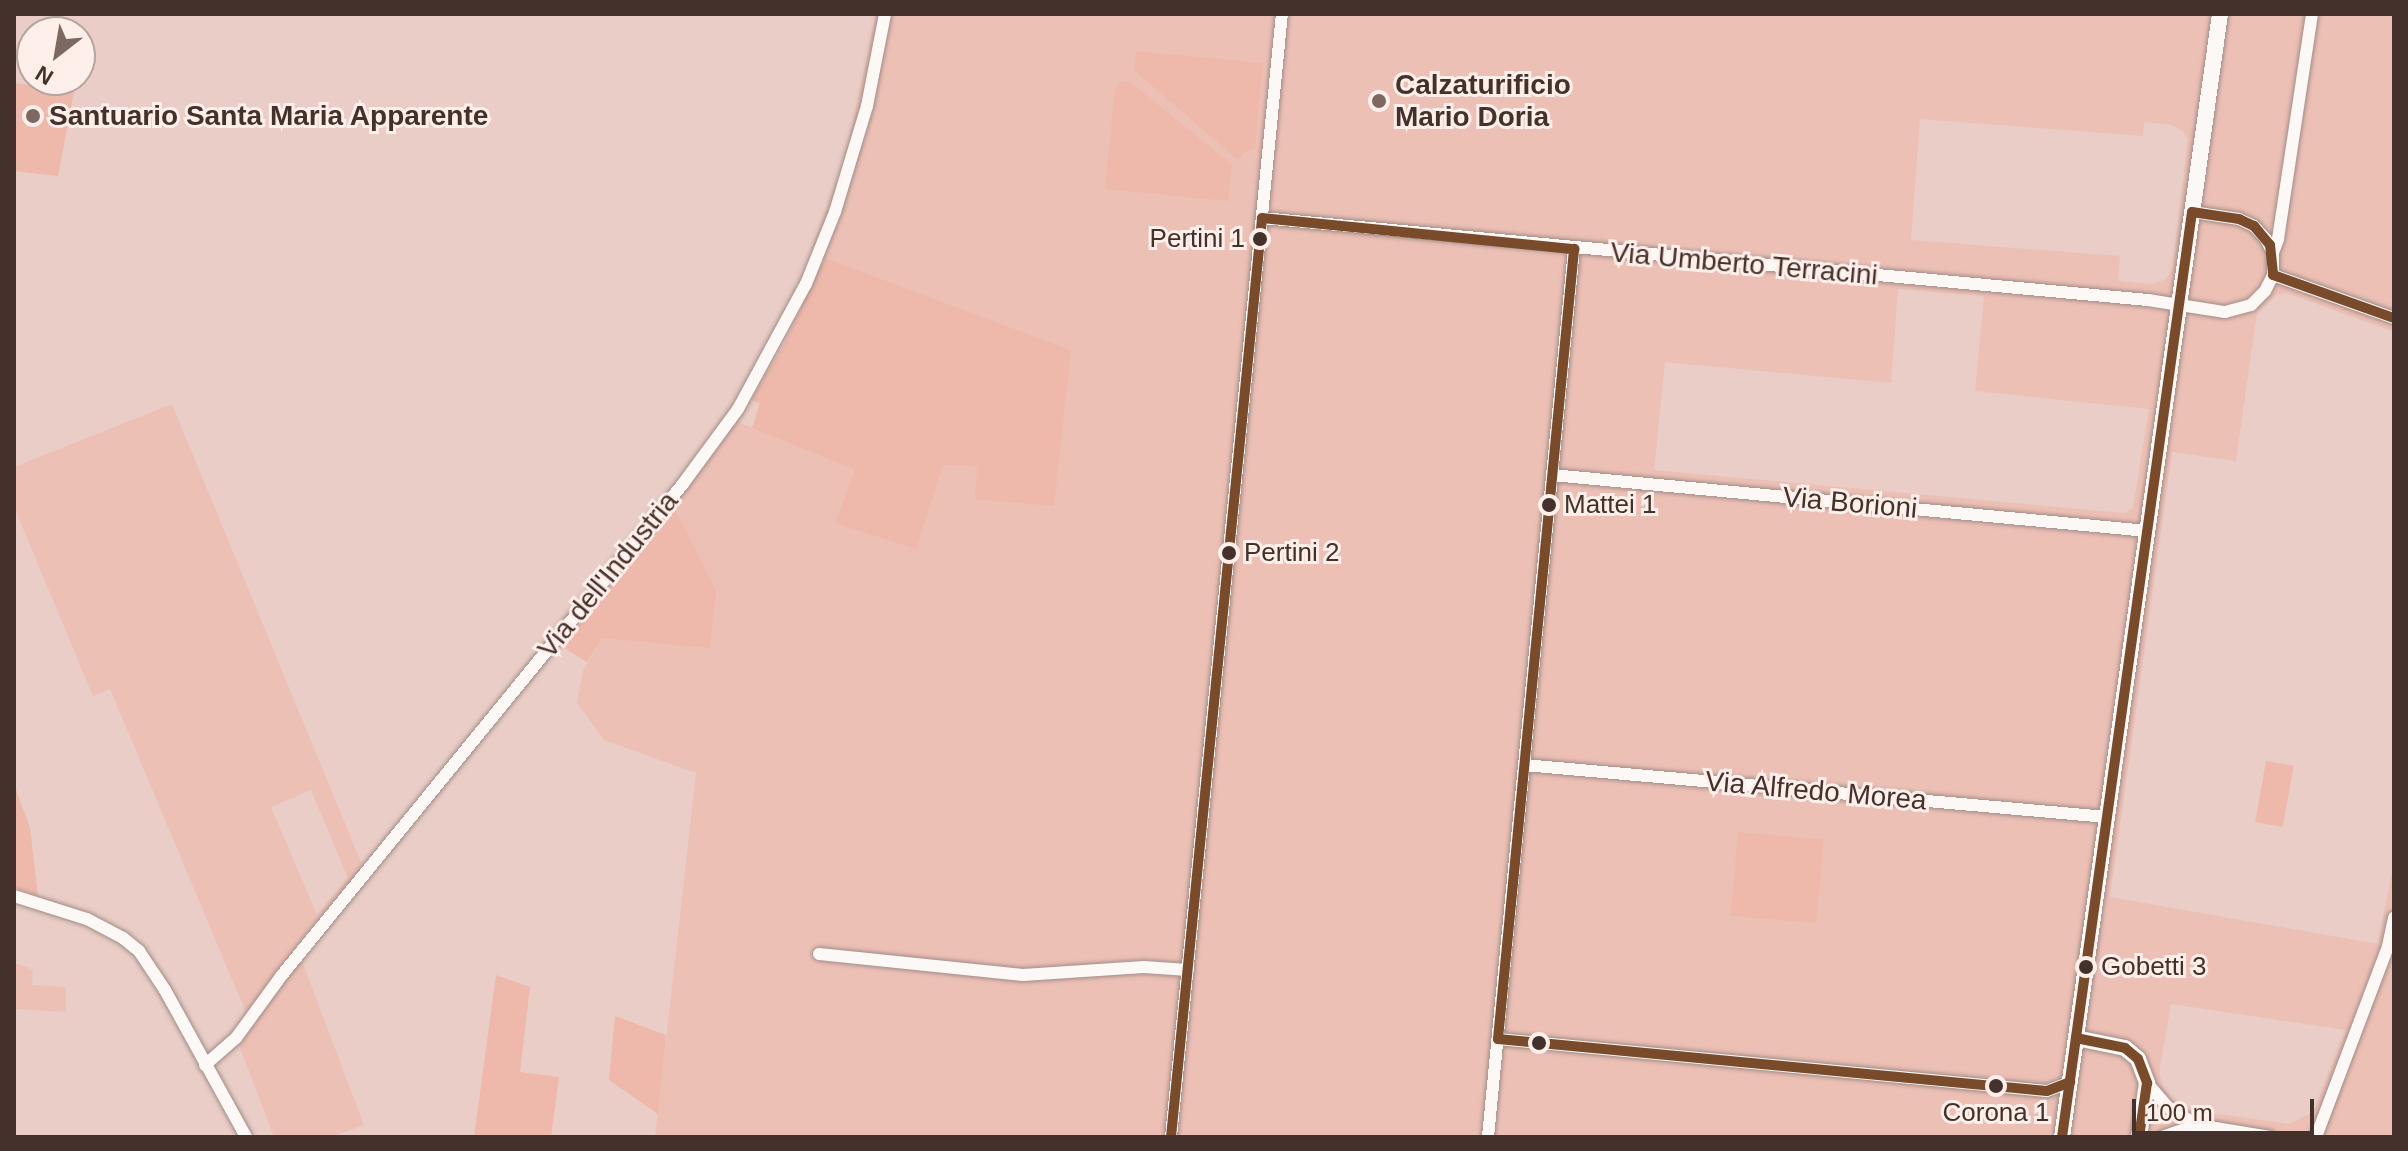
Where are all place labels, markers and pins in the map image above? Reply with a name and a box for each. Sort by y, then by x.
place label: Calzaturificio Mario Doria [1395,68,1571,134]
marker: Calzaturificio Mario Doria [1370,92,1388,110]
place label: Santuario Santa Maria Apparente [49,99,489,133]
marker: Santuario Santa Maria Apparente [24,107,42,125]
place label: Pertini 1 [1150,223,1245,255]
marker: Pertini 1 [1252,231,1268,247]
place label: Mattei 1 [1564,489,1656,521]
marker: Mattei 1 [1541,497,1557,513]
place label: Pertini 2 [1244,537,1339,569]
marker: Pertini 2 [1221,545,1237,561]
place label: Gobetti 3 [2101,951,2207,983]
marker: Gobetti 3 [2078,959,2094,975]
unlabelled marker [1531,1035,1547,1051]
marker: Corona 1 [1988,1078,2004,1094]
place label: Corona 1 [1943,1097,2049,1129]

